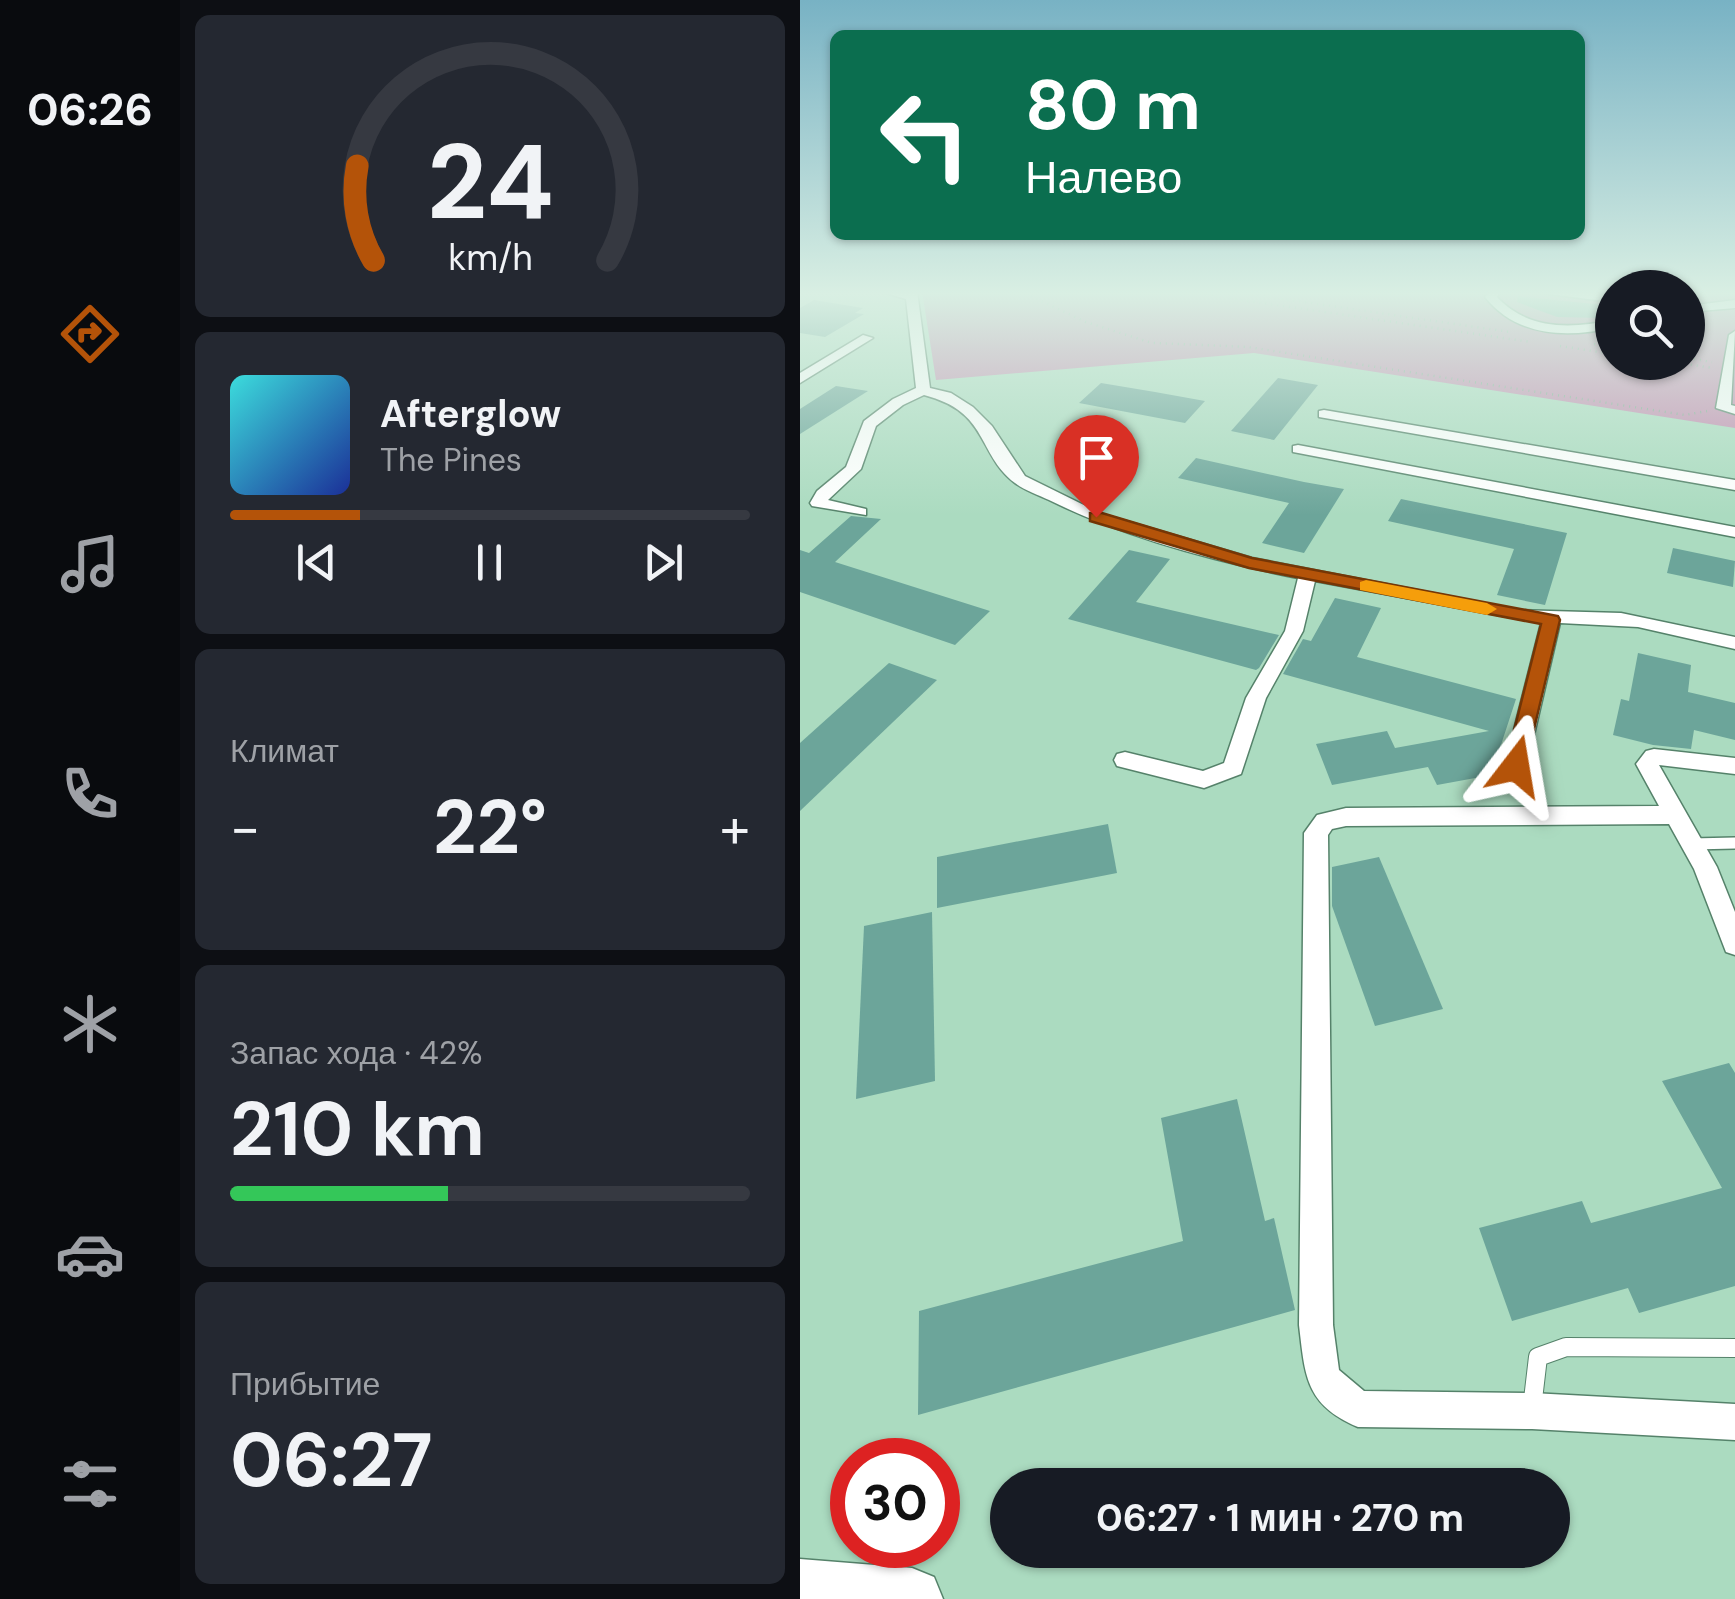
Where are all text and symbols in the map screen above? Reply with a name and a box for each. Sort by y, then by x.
text: 80 m [1025,60,1201,151]
icon: left [860,70,990,200]
text: 06:26 [27,80,153,139]
text: 24 [427,115,553,250]
text: Налево [1025,148,1182,207]
text: km/h [448,235,532,281]
map controls [1595,270,1705,380]
button: search [1595,270,1705,380]
icon: directions [55,299,125,369]
text: Afterglow [380,389,561,439]
pin [1054,415,1139,518]
icon: arrive [1069,430,1124,485]
text: The Pines [380,439,522,481]
icon: music [55,529,125,599]
icon: previous [289,535,344,590]
icon: pause [462,535,517,590]
icon: next [636,535,691,590]
position arrow [1464,714,1568,818]
text: Климат [230,730,339,772]
icon: phone [55,759,125,829]
text: 22° [433,779,547,876]
text: − [230,792,260,864]
text: + [720,792,750,864]
icon: climate [55,989,125,1059]
text: Запас хода · 42% [230,1032,482,1074]
text: 210 km [230,1081,485,1178]
icon: car [55,1219,125,1289]
text: Прибытие [230,1363,380,1405]
text: 06:27 [230,1412,432,1509]
speed limit sign: 30 [830,1438,960,1568]
icon: filters [55,1449,125,1519]
text: 06:27 · 1 мин · 270 m [1096,1493,1464,1543]

